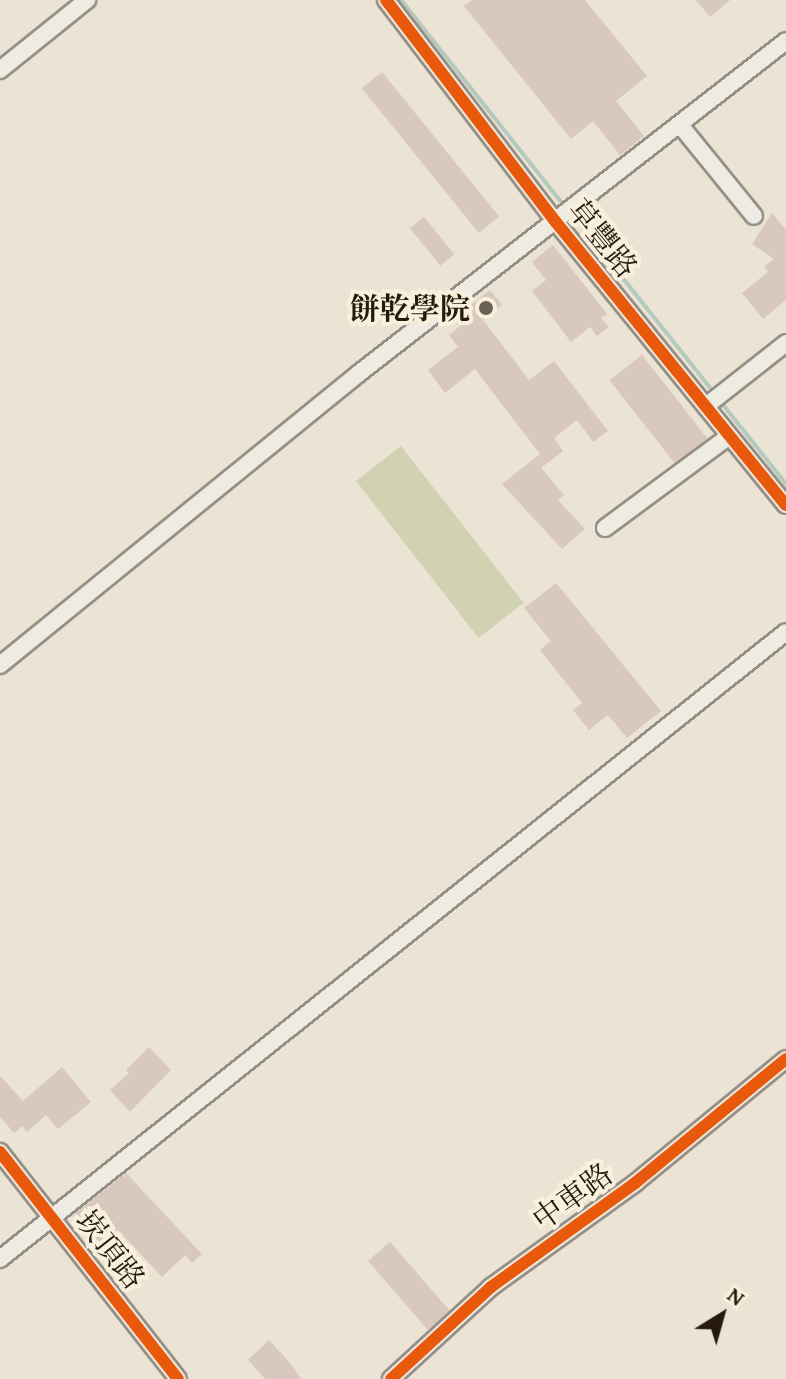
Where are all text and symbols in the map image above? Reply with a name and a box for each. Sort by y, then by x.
street label: 草豐路 [561,192,645,284]
place label: 餅乾學院 [350,290,470,326]
marker: 餅乾學院 [477,299,495,317]
street label: 中車路 [525,1155,619,1237]
street label: 崁頂路 [69,1202,153,1296]
north arrow [682,1275,762,1355]
text: N [721,1279,752,1313]

